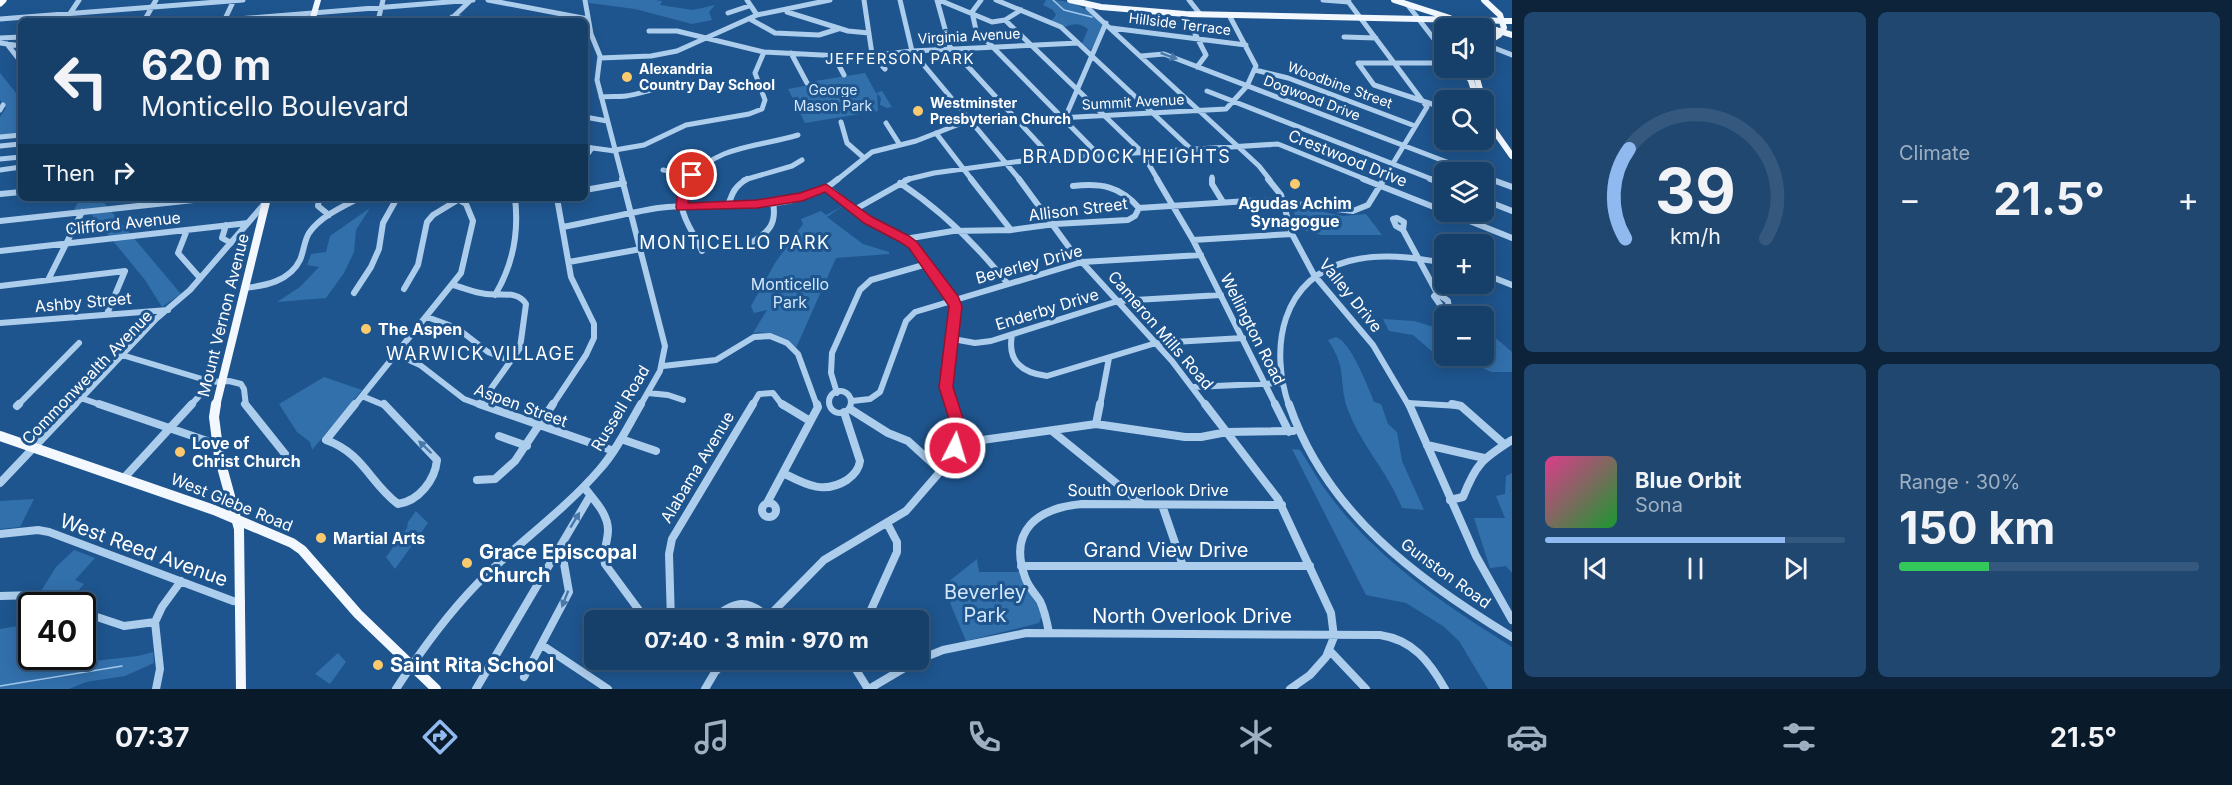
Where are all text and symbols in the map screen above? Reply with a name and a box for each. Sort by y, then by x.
street label: Hillside Terrace [1128,9,1232,38]
map controls [1434,18,1494,366]
button: sound [1434,18,1494,78]
street label: Virginia Avenue [917,24,1021,47]
text: 620 m [141,39,271,90]
icon: left [42,42,120,120]
district label: JEFFERSON PARK [825,49,975,68]
one-way arrow [1161,52,1179,62]
street label: Woodbine Street [1285,58,1395,112]
place label: Alexandria Country Day School [639,60,775,93]
marker: Alexandria Country Day School [620,70,634,84]
street label: Dogwood Drive [1261,71,1363,124]
park label: George Mason Park [794,81,873,114]
text: Monticello Boulevard [141,90,409,123]
street label: Summit Avenue [1081,90,1185,113]
button: search [1434,90,1494,150]
place label: Westminster Presbyterian Church [930,94,1071,127]
marker: Westminster Presbyterian Church [911,104,925,118]
street label: Crestwood Drive [1286,125,1410,191]
text: Climate [1899,141,1970,165]
district label: BRADDOCK HEIGHTS [1023,146,1231,167]
pin [666,149,717,200]
text: 39 [1655,153,1735,228]
icon: right [107,156,140,189]
icon: arrive [675,158,708,191]
text: Then [42,160,95,186]
button: layers [1434,162,1494,222]
text: 21.5° [1993,171,2105,226]
marker: Agudas Achim Synagogue [1288,177,1302,191]
text: − [1899,179,1921,219]
text: + [2177,179,2199,219]
street label: Allison Street [1027,193,1129,225]
place label: Agudas Achim Synagogue [1238,193,1352,231]
street label: Clifford Avenue [64,207,182,239]
text: km/h [1670,223,1720,249]
street label: Mount Vernon Avenue [193,231,253,399]
district label: MONTICELLO PARK [639,232,831,253]
button: + [1434,234,1494,294]
street label: Beverley Drive [973,240,1085,288]
street label: Valley Drive [1315,254,1387,336]
street label: Cameron Mills Road [1104,266,1218,394]
street label: Wellington Road [1216,270,1290,388]
park label: Monticello Park [751,274,829,312]
street label: Enderby Drive [993,284,1101,334]
street label: Ashby Street [34,288,132,316]
street label: Commonwealth Avenue [18,306,156,448]
button: − [1434,306,1494,366]
place label: The Aspen [378,319,462,339]
marker: The Aspen [359,322,373,336]
district label: WARWICK VILLAGE [386,343,576,364]
street label: Russell Road [586,361,654,455]
street label: Aspen Street [472,379,570,431]
street label: Alabama Avenue [656,408,738,526]
position arrow [923,416,987,480]
place label: Love of Christ Church [192,433,301,471]
one-way arrow [418,440,433,454]
marker: Love of Christ Church [173,445,187,459]
text: Blue Orbit [1635,467,1742,493]
street label: West Glebe Road [168,468,296,536]
text: Range · 30% [1899,470,2020,494]
street label: South Overlook Drive [1067,480,1229,500]
text: Sona [1635,493,1683,517]
text: 150 km [1899,500,2055,555]
street label: West Reed Avenue [57,508,231,592]
one-way arrow [570,512,581,528]
place label: Martial Arts [333,528,425,548]
marker: Martial Arts [314,531,328,545]
street label: Gunston Road [1397,534,1495,612]
street label: Grand View Drive [1084,538,1248,562]
place label: Grace Episcopal Church [479,540,637,587]
icon: previous [1579,552,1612,585]
icon: pause [1679,552,1712,585]
icon: next [1779,552,1812,585]
marker: Grace Episcopal Church [460,556,474,570]
park label: Beverley Park [944,580,1026,627]
one-way arrow [560,590,569,608]
speed limit sign: 40 [18,592,96,670]
street label: North Overlook Drive [1092,604,1292,628]
text: 07:40 · 3 min · 970 m [644,627,869,653]
place label: Saint Rita School [390,653,554,677]
marker: Saint Rita School [371,658,385,672]
icon: directions [419,716,461,758]
icon: music [691,716,733,758]
icon: phone [963,716,1005,758]
icon: climate [1235,716,1277,758]
icon: car [1506,716,1548,758]
icon: filters [1778,716,1820,758]
text: 07:37 [115,721,190,754]
text: 21.5° [2050,721,2117,754]

